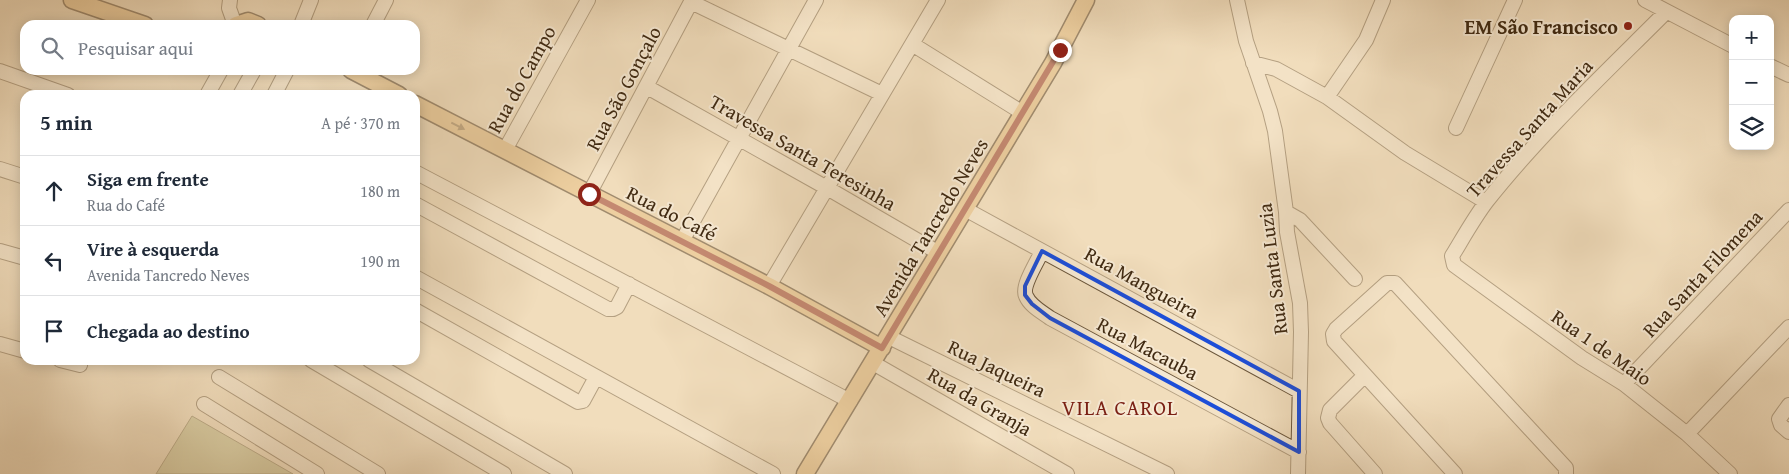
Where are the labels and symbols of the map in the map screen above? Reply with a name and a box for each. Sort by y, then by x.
place label: EM São Francisco [1465,12,1618,41]
street label: Rua do Campo [479,20,563,138]
marker: EM São Francisco [1622,20,1634,32]
street label: Rua São Gonçalo [578,21,668,155]
route end [1049,39,1072,62]
street label: Travessa Santa Maria [1459,52,1600,204]
street label: Travessa Santa Teresinha [704,87,902,218]
one-way arrow [451,122,465,130]
street label: Avenida Tancredo Neves [865,132,995,322]
street label: Rua do Café [622,178,722,248]
route start [578,183,601,206]
street label: Rua Santa Luzia [1250,201,1294,336]
street label: Rua Santa Filomena [1635,202,1769,343]
street label: Rua Mangueira [1080,239,1205,326]
street label: Rua 1 de Maio [1546,302,1658,392]
street label: Rua Macauba [1092,309,1204,387]
street label: Rua Jaqueira [943,332,1051,404]
street label: Rua da Granja [922,359,1038,443]
district label: VILA CAROL [1062,392,1178,423]

